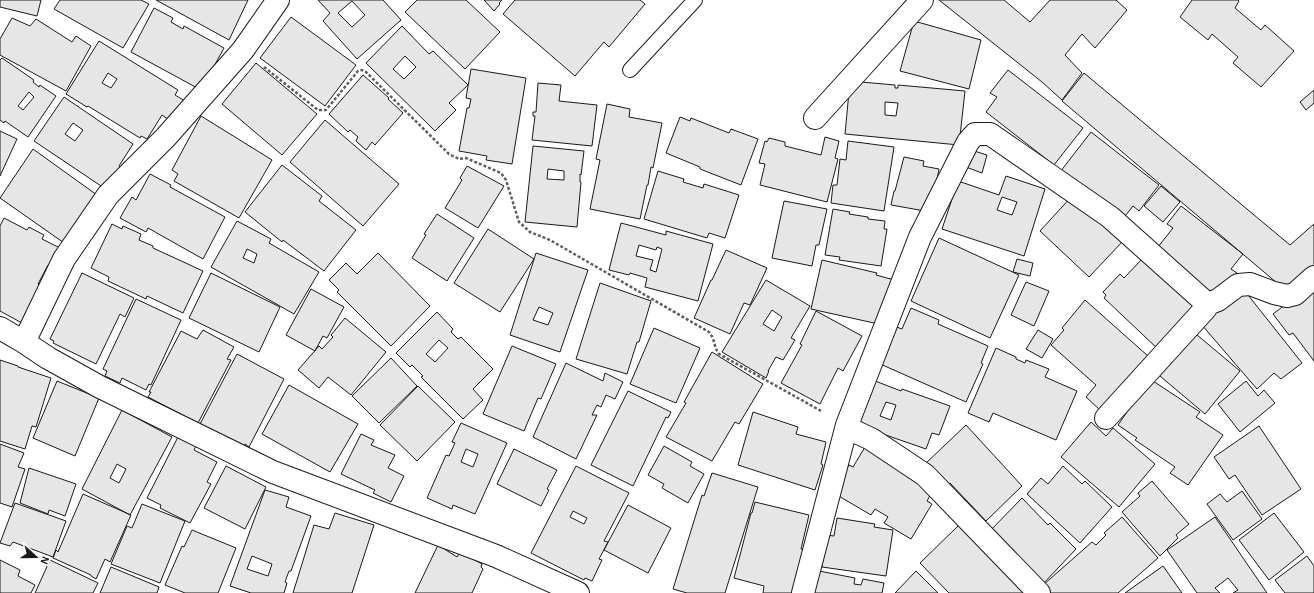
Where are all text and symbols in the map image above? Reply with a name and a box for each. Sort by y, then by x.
north arrow [16,537,56,577]
text: N [38,555,51,566]

